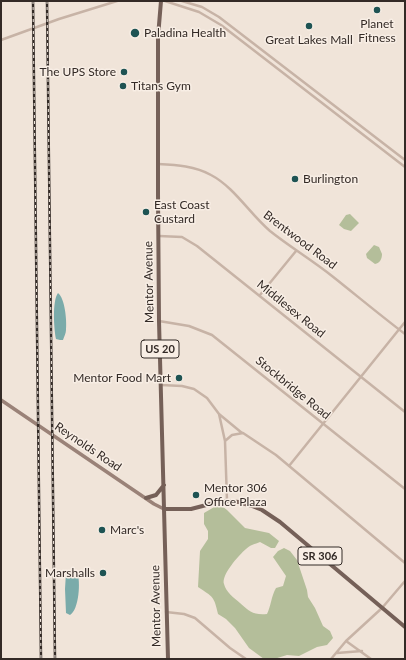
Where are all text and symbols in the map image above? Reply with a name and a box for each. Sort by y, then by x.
marker: Planet Fitness [372,5,382,15]
place label: Planet Fitness [358,17,396,45]
marker: Great Lakes Mall [304,21,314,31]
place label: Paladina Health [144,26,226,40]
marker: Paladina Health [129,27,141,39]
place label: Great Lakes Mall [265,33,353,47]
place label: The UPS Store [40,65,116,79]
marker: The UPS Store [119,67,129,77]
place label: Titans Gym [131,79,191,93]
marker: Titans Gym [118,81,128,91]
place label: Burlington [303,172,358,186]
marker: Burlington [290,174,300,184]
place label: East Coast Custard [154,198,210,226]
marker: East Coast Custard [141,207,151,217]
street label: Brentwood Road [260,208,340,272]
street label: Mentor Avenue [141,241,157,323]
street label: Middlesex Road [254,277,328,341]
road number: US 20 [141,340,179,358]
street label: Stockbridge Road [253,353,333,423]
place label: Mentor Food Mart [73,371,171,385]
marker: Mentor Food Mart [174,373,184,383]
street label: Reynolds Road [52,419,124,475]
place label: Mentor 306 Office Plaza [204,481,267,509]
marker: Mentor 306 Office Plaza [191,490,201,500]
place label: Marc's [110,523,144,537]
marker: Marc's [97,525,107,535]
road number: SR 306 [298,547,342,565]
street label: Mentor Avenue [148,565,164,647]
place label: Marshalls [45,566,95,580]
marker: Marshalls [98,568,108,578]

